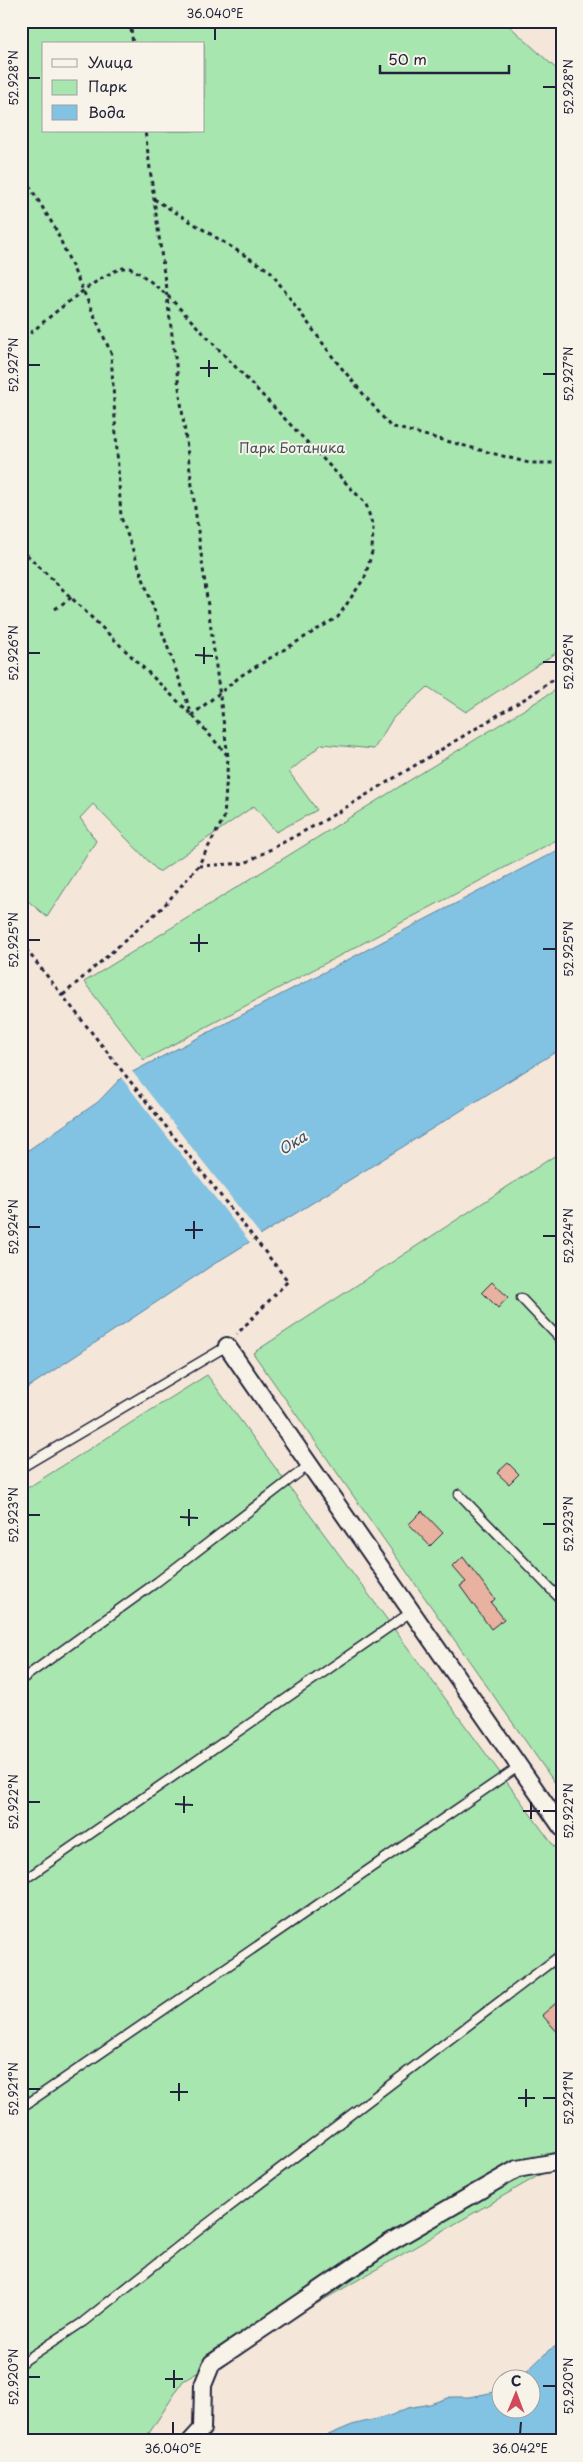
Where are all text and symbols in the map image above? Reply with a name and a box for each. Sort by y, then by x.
text: 36.040°E [186,4,244,22]
legend [42,42,205,132]
scale bar [380,42,509,74]
text: 50 m [388,47,427,70]
text: 52.928°N [4,50,22,106]
text: Улица [88,50,133,73]
text: 52.928°N [559,59,577,115]
text: Парк [88,74,127,97]
text: Вода [88,100,126,123]
text: 52.927°N [4,338,22,393]
text: 52.927°N [559,347,577,402]
park label: Парк Ботаника [239,437,345,458]
text: 52.926°N [4,625,22,681]
text: 52.926°N [559,634,577,690]
text: 52.925°N [4,912,22,968]
text: 52.925°N [559,921,577,977]
water label: Ока [273,1124,311,1160]
text: 52.924°N [4,1199,22,1255]
text: 52.924°N [559,1208,577,1264]
text: 52.923°N [4,1487,22,1543]
text: 52.923°N [559,1496,577,1552]
text: 52.922°N [4,1774,22,1830]
text: 52.922°N [559,1783,577,1839]
text: 52.921°N [4,2062,22,2116]
text: 52.921°N [559,2071,577,2125]
text: 52.920°N [4,2349,22,2405]
text: 52.920°N [559,2358,577,2414]
north arrow [490,2370,540,2420]
text: С [511,2370,522,2391]
text: 36.040°E [144,2439,202,2457]
text: 36.042°E [492,2439,548,2457]

